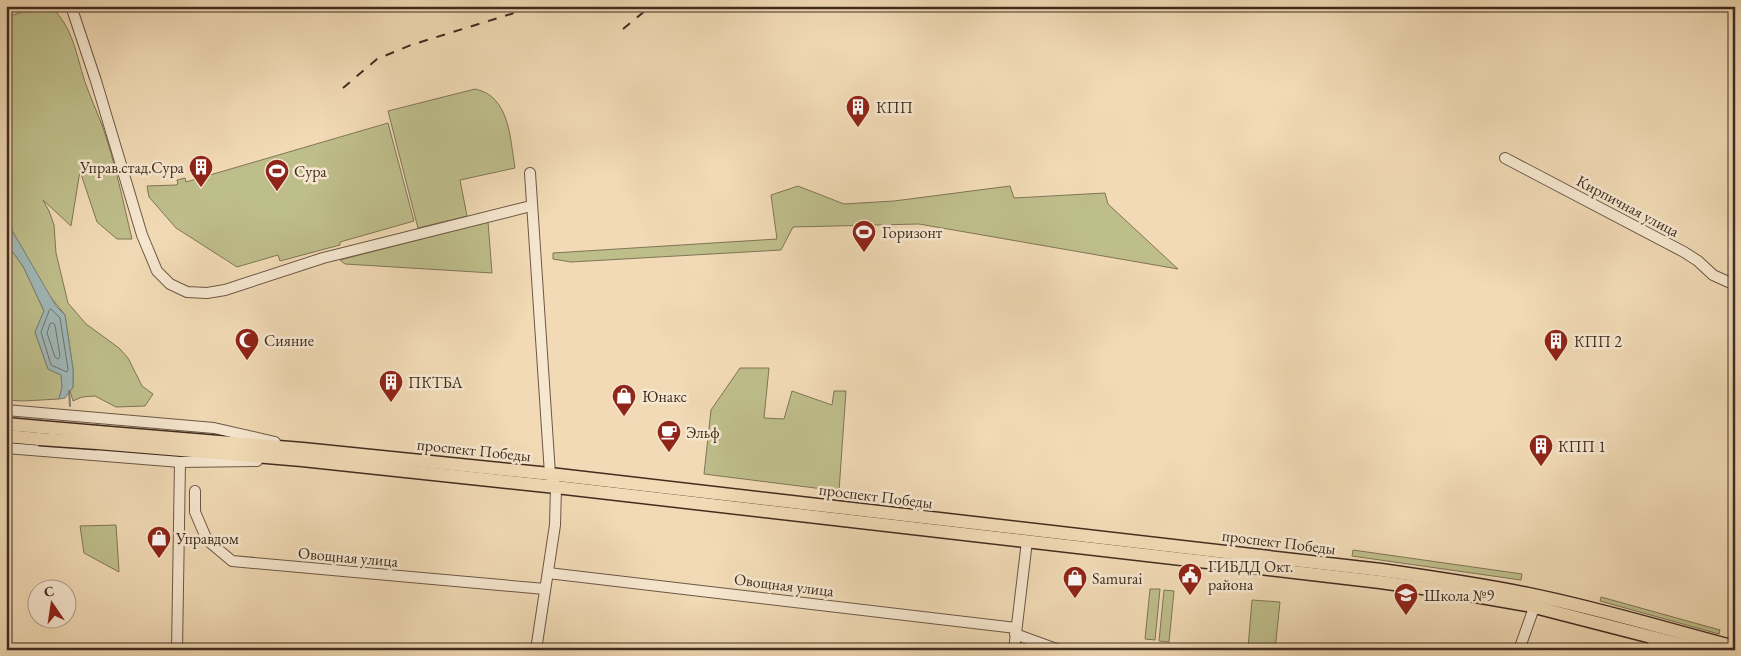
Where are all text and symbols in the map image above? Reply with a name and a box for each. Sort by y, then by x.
building icon: КПП [845,94,871,128]
place label: КПП [876,97,913,118]
building icon: Управ.стад.Сура [188,154,214,188]
place label: Управ.стад.Сура [79,157,185,178]
sports icon: Сура [264,158,290,192]
place label: Сура [294,161,327,182]
street label: Кирпичная улица [1573,170,1684,242]
sports icon: Горизонт [851,219,877,253]
place label: Горизонт [882,222,943,243]
mosque icon: Сияние [234,327,260,361]
building icon: КПП 2 [1543,328,1569,362]
place label: Сияние [264,330,314,351]
place label: КПП 2 [1574,331,1622,352]
building icon: ПКТБА [378,369,404,403]
place label: ПКТБА [408,372,463,393]
shop icon: Юнакс [611,383,637,417]
place label: Юнакс [642,386,687,407]
cafe icon: Эльф [656,419,682,453]
place label: Эльф [686,422,720,443]
building icon: КПП 1 [1528,433,1554,467]
street label: проспект Победы [416,434,532,466]
place label: КПП 1 [1558,436,1606,457]
street label: проспект Победы [818,479,934,513]
shop icon: Управдом [146,525,172,559]
street label: проспект Победы [1221,525,1337,559]
place label: Управдом [175,528,239,549]
street label: Овощная улица [297,542,400,572]
place label: ГИБДД Окт. района [1208,556,1293,595]
public building icon: ГИБДД Окт. района [1177,562,1203,596]
shop icon: Samurai [1062,565,1088,599]
street label: Овощная улица [733,568,836,602]
place label: Samurai [1092,568,1142,589]
north arrow [28,578,78,628]
text: С [42,581,56,601]
school or university icon: Школа №9 [1393,582,1419,616]
place label: Школа №9 [1424,585,1495,606]

